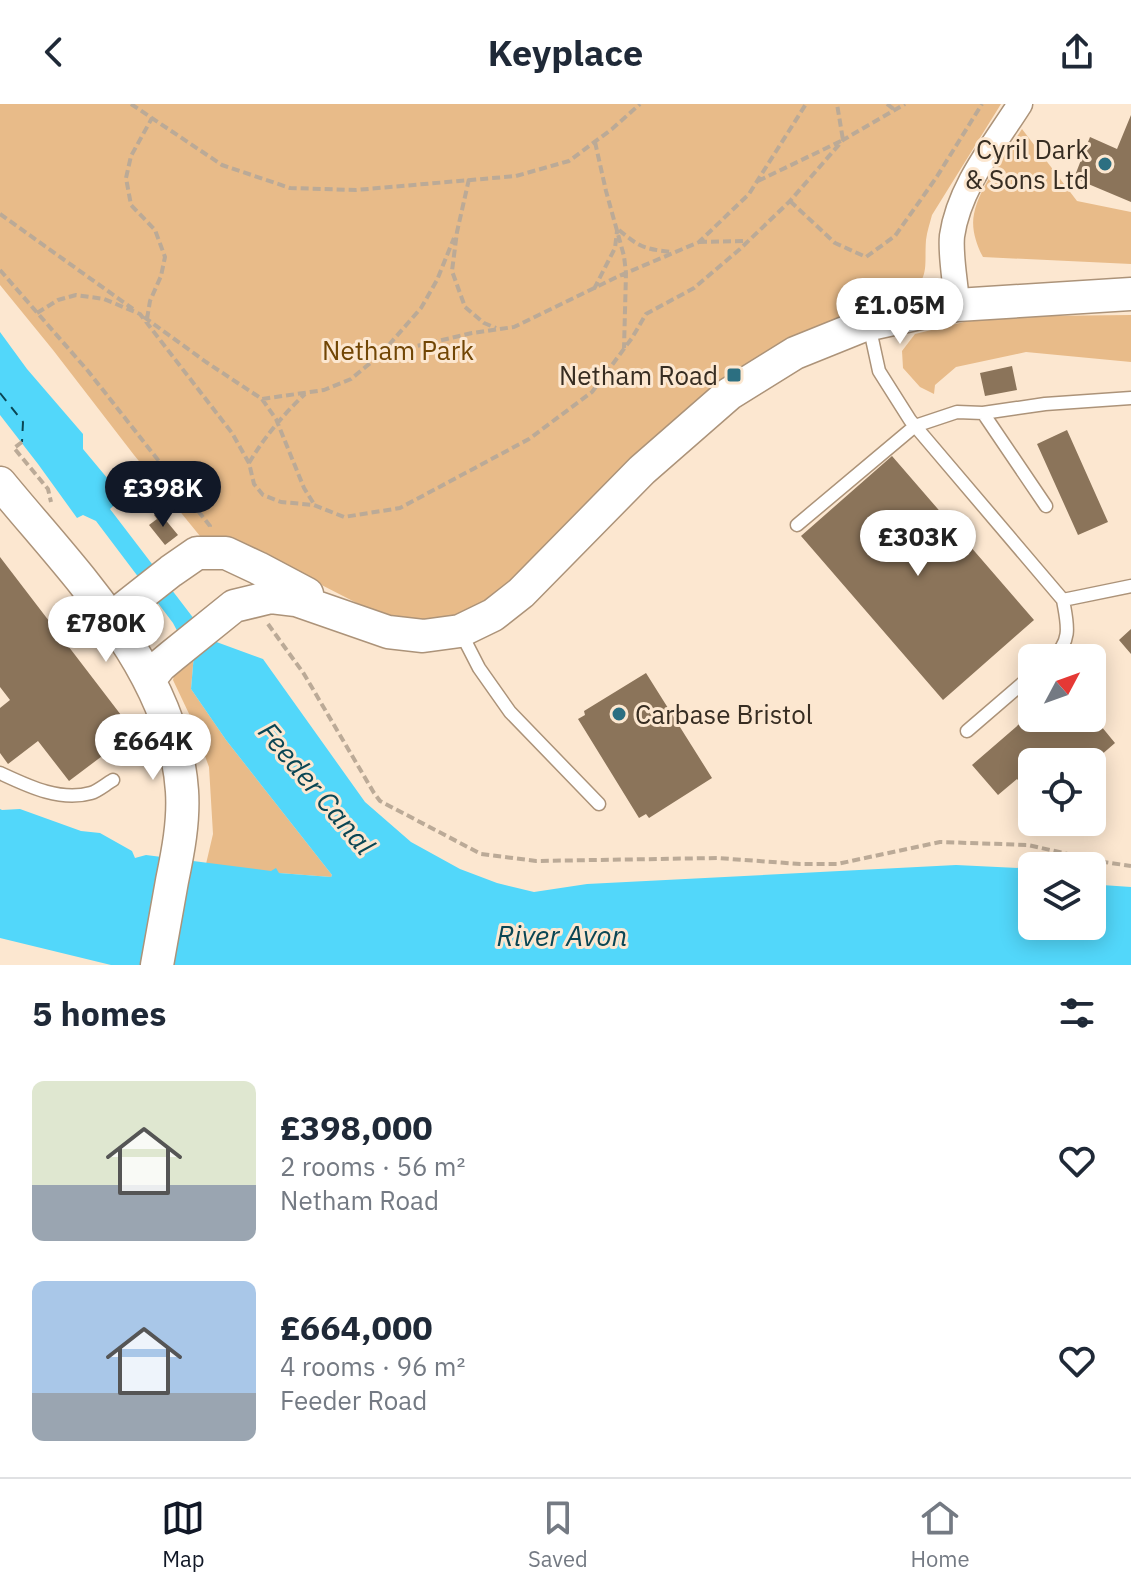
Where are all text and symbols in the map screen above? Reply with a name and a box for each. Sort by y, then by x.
text: Keyplace [488,29,643,76]
icon: back [32,30,76,74]
icon: share [1055,30,1099,74]
place label: Cyril Dark & Sons Ltd [965,132,1089,196]
marker: Cyril Dark & Sons Ltd [1096,155,1114,173]
pin: £1.05M [835,278,965,346]
text: £1.05M [854,287,946,321]
park label: Netham Park [322,333,474,367]
place label: Netham Road [559,358,718,392]
marker: Netham Road [725,366,743,384]
pin: £398K [107,461,219,529]
text: £398K [123,470,203,504]
pin: £303K [862,510,974,578]
text: £303K [878,519,958,553]
pin: £780K [50,596,162,664]
text: £780K [66,605,146,639]
north arrow [1018,644,1106,732]
map controls [1018,644,1106,940]
place label: Carbase Bristol [635,697,813,731]
marker: Carbase Bristol [610,705,628,723]
pin: £664K [97,714,209,782]
water label: Feeder Canal [250,714,384,863]
text: £664K [113,723,193,757]
button: locate [1018,748,1106,836]
button: layers [1018,852,1106,940]
water label: River Avon [497,917,627,954]
text: 5 homes [32,991,167,1035]
icon: filters [1055,991,1099,1035]
text: £398,000 [280,1105,433,1149]
icon: home [96,1113,192,1209]
icon: heart [1055,1139,1099,1183]
text: 2 rooms · 56 m² [280,1149,465,1183]
text: Netham Road [280,1183,439,1217]
text: £664,000 [280,1305,433,1349]
icon: home [96,1313,192,1409]
icon: heart [1055,1339,1099,1383]
text: 4 rooms · 96 m² [280,1349,465,1383]
text: Feeder Road [280,1383,427,1417]
tab: Map [161,1496,205,1573]
tab: Saved [528,1496,588,1573]
tab: Home [910,1496,970,1573]

